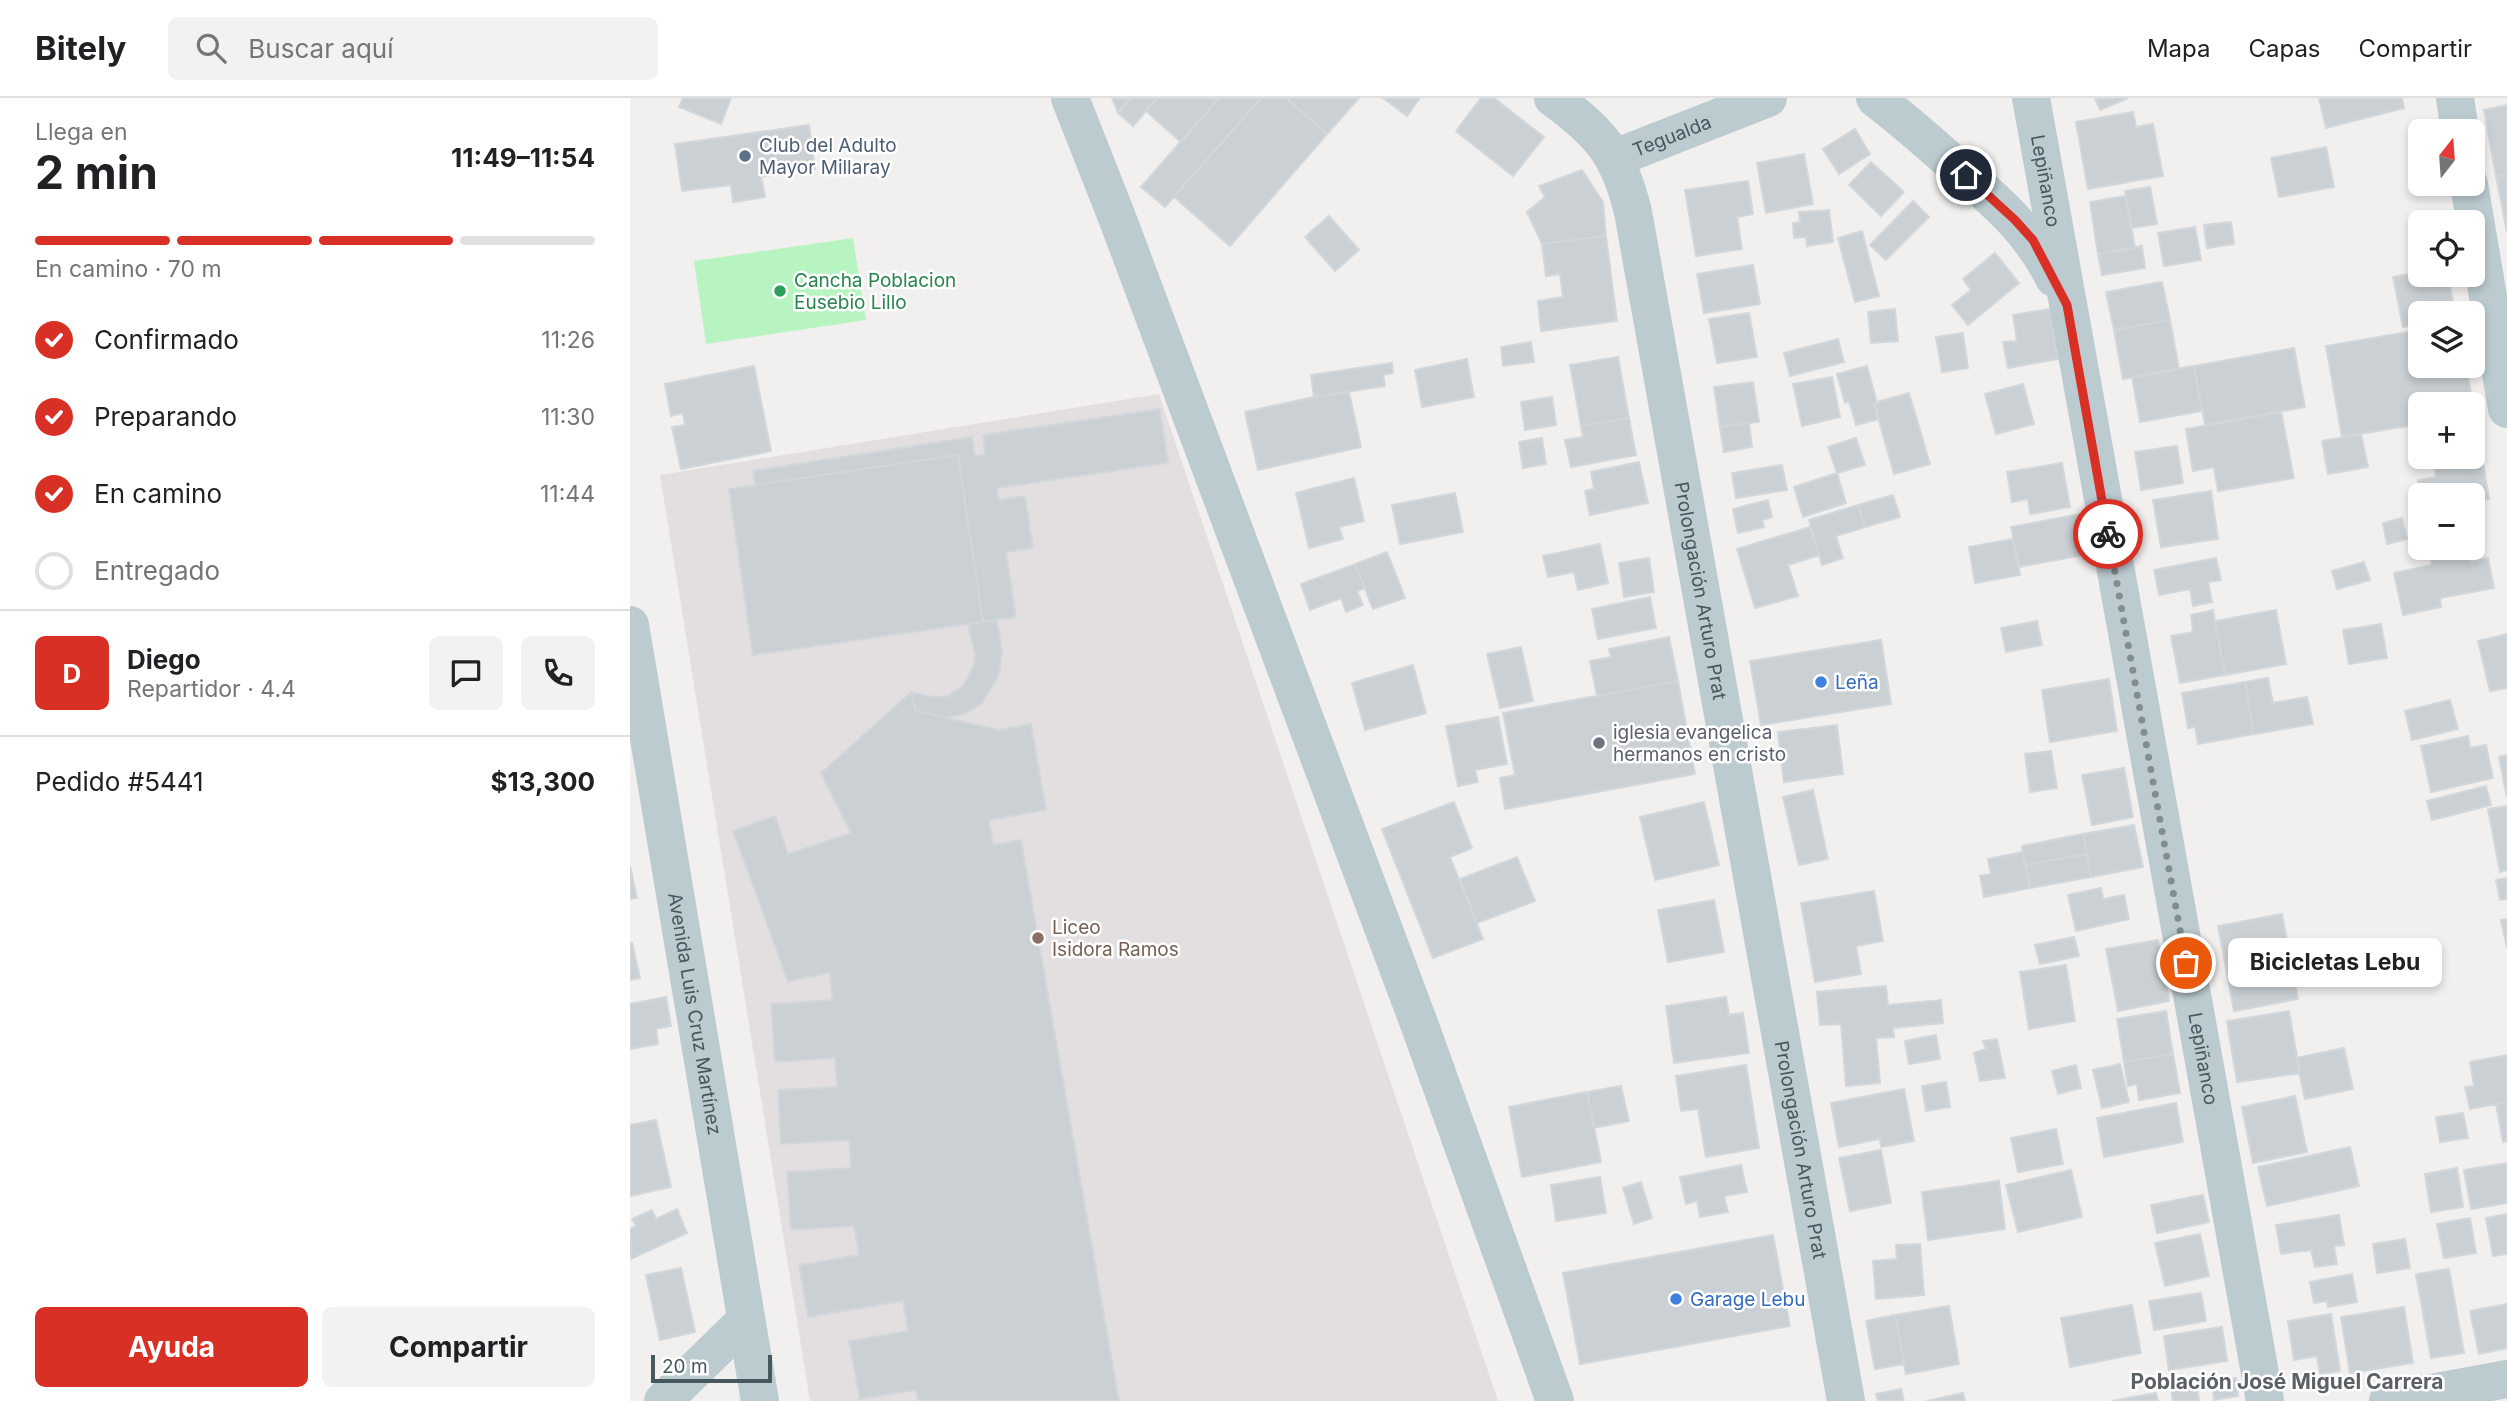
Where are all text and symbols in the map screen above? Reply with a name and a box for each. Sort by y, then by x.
search box [168,17,658,80]
text: Bitely [35,28,126,68]
icon: search [192,29,230,67]
text: Buscar aquí [248,33,393,64]
text: Mapa [2147,34,2210,63]
text: Capas [2248,34,2321,63]
text: Compartir [2359,34,2472,63]
street label: Tegualda [1629,110,1715,162]
text: Llega en [35,118,127,146]
north arrow [2408,119,2485,196]
map controls [2408,119,2485,560]
street label: Lepiñanco [2026,133,2065,229]
place label: Club del Adulto Mayor Millaray [759,134,897,179]
text: 11:49–11:54 [451,142,595,173]
text: 2 min [35,144,158,200]
pin [1936,145,1996,205]
marker: Club del Adulto Mayor Millaray [737,148,753,164]
icon: home [1947,156,1985,194]
button: locate [2408,210,2485,287]
text: En camino · 70 m [35,255,222,283]
place label: Cancha Poblacion Eusebio Lillo [794,269,956,314]
marker: Cancha Poblacion Eusebio Lillo [772,283,788,299]
button: layers [2408,301,2485,378]
icon: check [35,321,73,359]
text: Confirmado [94,324,239,355]
text: 11:26 [541,326,595,354]
button: + [2408,392,2485,469]
icon: check [35,398,73,436]
text: Preparando [94,401,237,432]
text: 11:30 [541,403,595,431]
icon: check [35,475,73,513]
text: En camino [94,478,222,509]
text: 11:44 [540,480,595,508]
street label: Prolongación Arturo Prat [1670,480,1731,702]
button: − [2408,483,2485,560]
courier [2073,499,2143,569]
icon: bike [2089,515,2127,553]
text: Entregado [94,555,220,586]
button: chat [429,636,503,710]
button: phone [521,636,595,710]
text: Diego [127,644,201,675]
text: D [63,658,81,689]
place label: Leña [1835,671,1879,694]
marker: Leña [1813,674,1829,690]
text: Repartidor · 4.4 [127,675,296,703]
place label: iglesia evangelica hermanos en cristo [1613,721,1786,766]
marker: iglesia evangelica hermanos en cristo [1591,735,1607,751]
text: Pedido #5441 [35,766,204,797]
text: $13,300 [491,766,595,797]
street label: Avenida Luis Cruz Martínez [663,891,726,1137]
place label: Liceo Isidora Ramos [1052,916,1179,961]
marker: Liceo Isidora Ramos [1030,930,1046,946]
pin [2156,933,2216,993]
callout: Bicicletas Lebu [2228,938,2442,988]
icon: bag [2167,944,2205,982]
text: Bicicletas Lebu [2250,948,2420,976]
street label: Lepiñanco [2183,1011,2223,1107]
street label: Prolongación Arturo Prat [1770,1039,1831,1261]
place label: Garage Lebu [1690,1288,1805,1311]
marker: Garage Lebu [1668,1291,1684,1307]
button: Ayuda [35,1307,308,1387]
button: Compartir [322,1307,595,1387]
scale bar [651,1352,772,1384]
text: 20 m [662,1355,708,1378]
district label: Población José Miguel Carrera [2130,1369,2444,1394]

